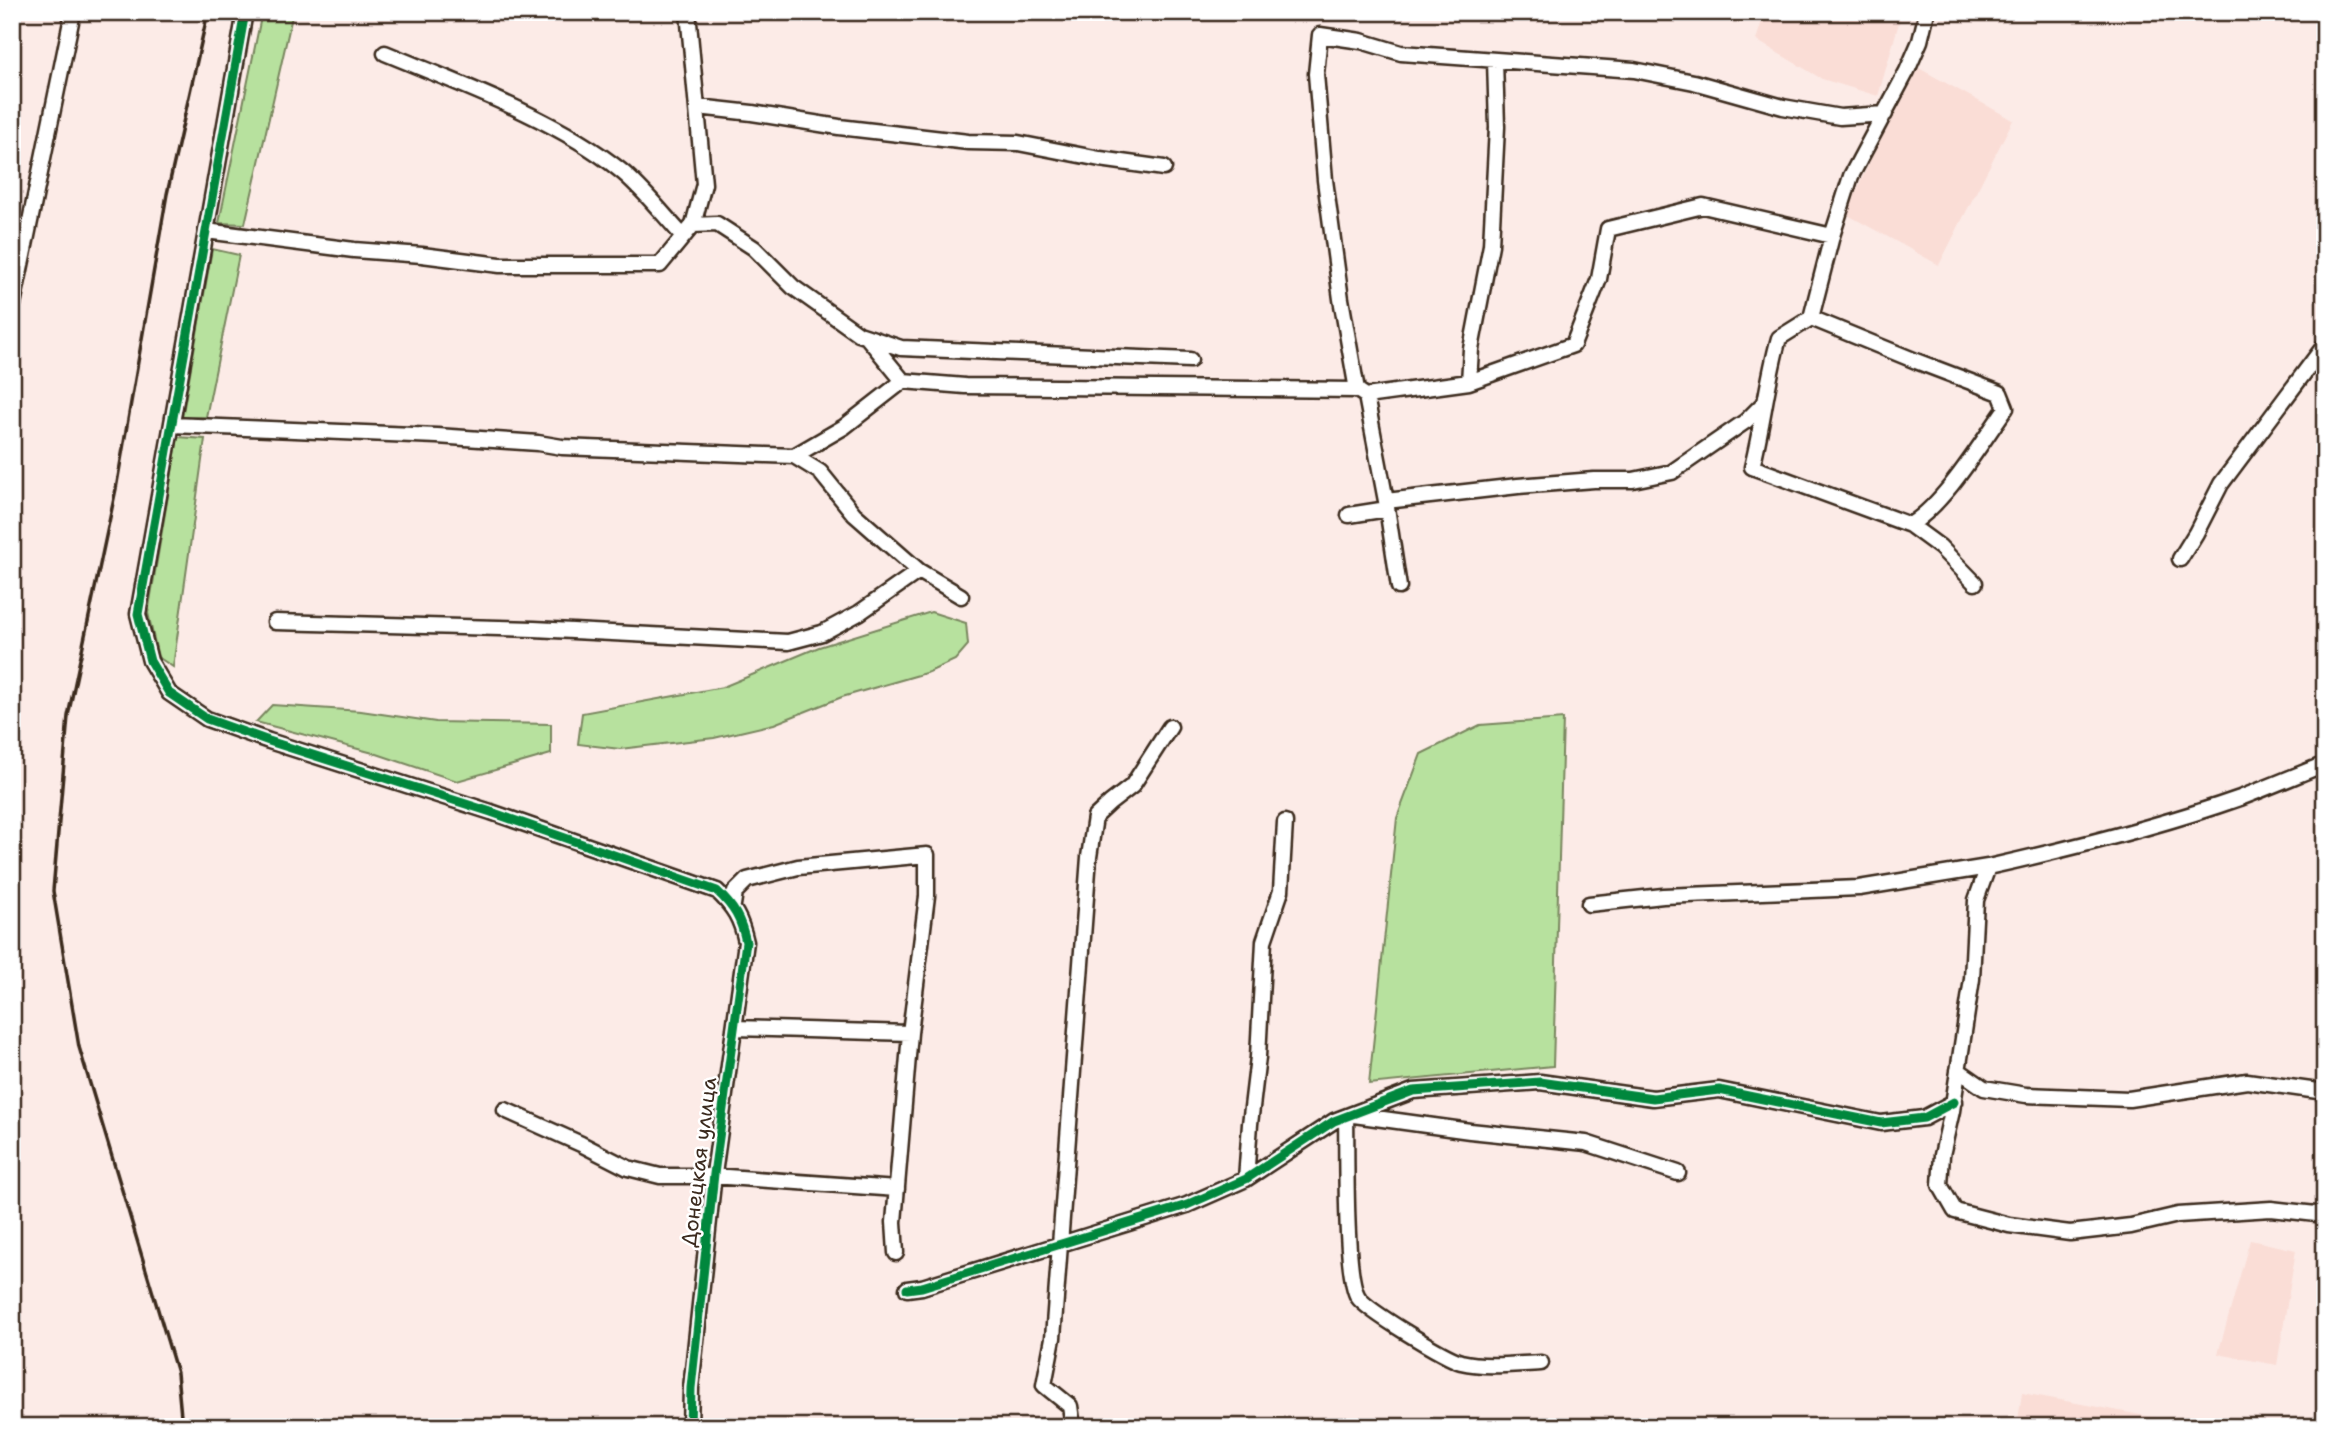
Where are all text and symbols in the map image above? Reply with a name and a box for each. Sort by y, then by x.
street label: Донецкая улица [675,1075,723,1249]

